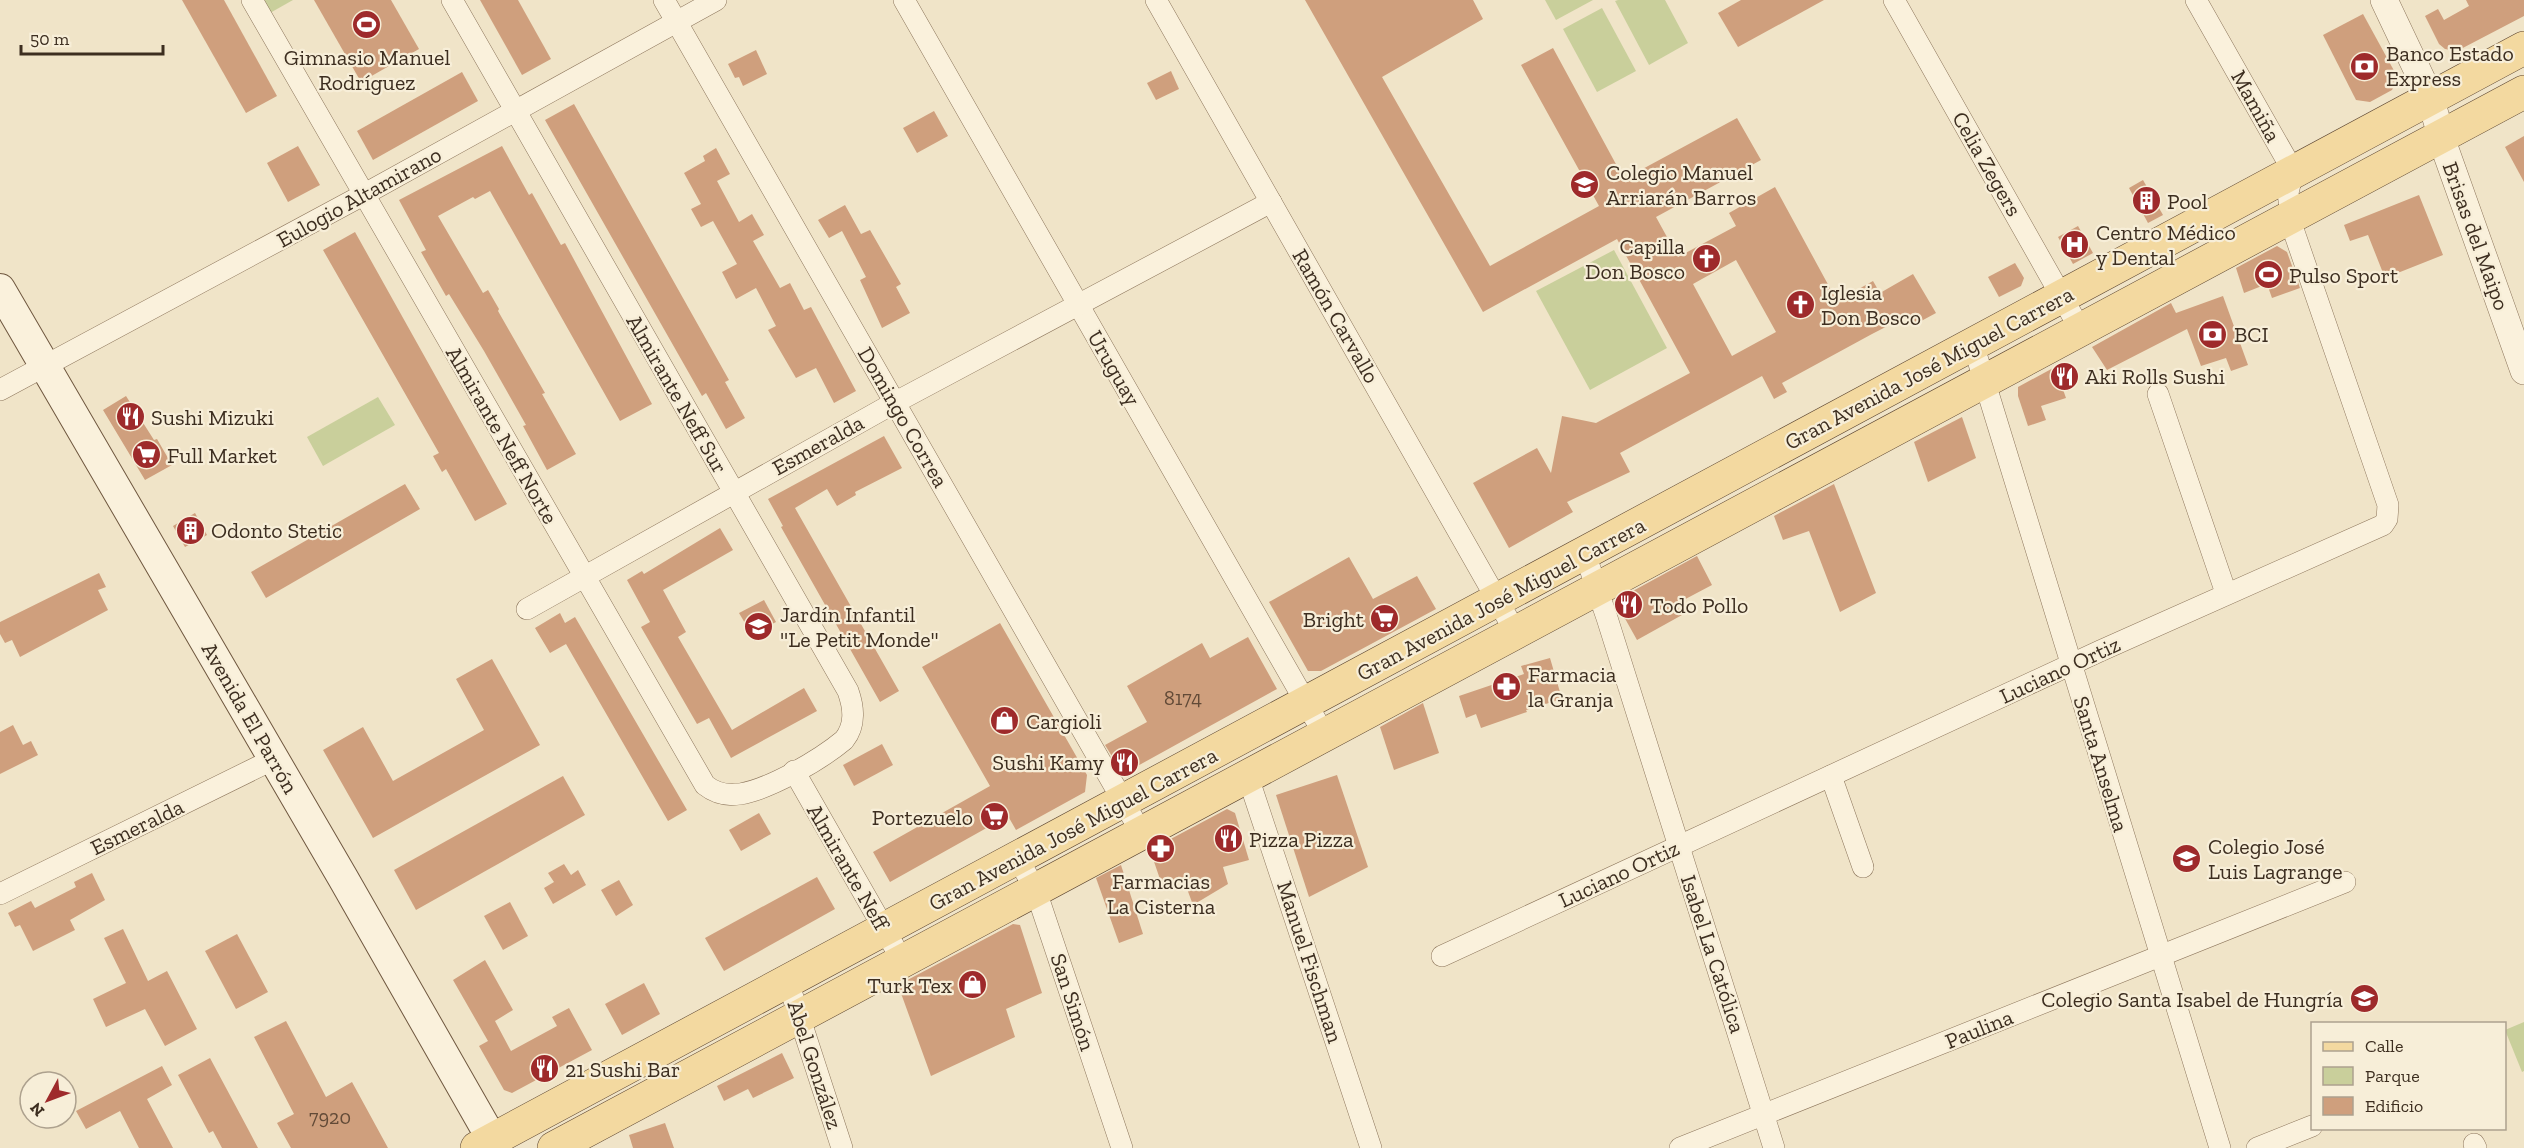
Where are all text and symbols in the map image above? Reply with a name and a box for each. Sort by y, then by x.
sports icon: Gimnasio Manuel Rodríguez [351,9,383,41]
scale bar [21,18,164,56]
text: 50 m [30,28,70,50]
place label: Banco Estado Express [2386,40,2514,92]
place label: Gimnasio Manuel Rodríguez [284,44,450,96]
bank icon: Banco Estado Express [2349,50,2381,82]
street label: Mamiña [2225,65,2287,147]
street label: Celia Zegers [1946,107,2028,221]
street label: Eulogio Altamirano [272,141,446,253]
street label: Brisas del Maipo [2437,158,2515,314]
place label: Colegio Manuel Arriarán Barros [1606,159,1756,211]
school or university icon: Colegio Manuel Arriarán Barros [1569,169,1601,201]
building icon: Pool [2130,185,2162,217]
place label: Pool [2167,188,2208,215]
place label: Centro Médico y Dental [2096,219,2236,271]
hospital icon: Centro Médico y Dental [2059,229,2091,261]
place label: Capilla Don Bosco [1585,233,1685,285]
church icon: Capilla Don Bosco [1690,243,1722,275]
street label: Ramón Carvallo [1287,244,1385,388]
sports icon: Pulso Sport [2252,259,2284,291]
place label: Pulso Sport [2289,262,2399,289]
place label: Iglesia Don Bosco [1821,279,1921,331]
street label: Gran Avenida José Miguel Carrera [1780,280,2078,456]
church icon: Iglesia Don Bosco [1784,289,1816,321]
street label: Almirante Neff Sur [621,310,733,478]
bank icon: BCI [2197,318,2229,350]
place label: BCI [2234,321,2269,348]
street label: Uruguay [1082,325,1147,411]
street label: Almirante Neff Norte [440,341,564,529]
street label: Domingo Correa [852,342,954,492]
restaurant icon: Aki Rolls Sushi [2048,360,2080,392]
place label: Aki Rolls Sushi [2085,363,2225,390]
restaurant icon: Sushi Mizuki [114,401,146,433]
place label: Sushi Mizuki [151,404,274,431]
street label: Esmeralda [768,409,869,481]
supermarket icon: Full Market [130,439,162,471]
place label: Full Market [167,442,278,469]
street label: Gran Avenida José Miguel Carrera [1352,511,1650,687]
building icon: Odonto Stetic [174,514,206,546]
place label: Odonto Stetic [211,517,342,544]
restaurant icon: Todo Pollo [1613,589,1645,621]
place label: Todo Pollo [1650,592,1748,619]
place label: Jardín Infantil "Le Petit Monde" [780,601,939,653]
supermarket icon: Bright [1369,603,1401,635]
place label: Bright [1303,606,1365,633]
school or university icon: Jardín Infantil "Le Petit Monde" [743,611,775,643]
street label: Luciano Ortiz [1995,630,2125,710]
street label: Avenida El Parrón [196,638,304,799]
place label: Farmacia la Granja [1528,661,1617,713]
pharmacy icon: Farmacia la Granja [1491,671,1523,703]
house number: 8174 [1164,686,1202,710]
street label: Santa Anselma [2068,693,2135,835]
shop icon: Cargioli [989,705,1021,737]
place label: Cargioli [1026,708,1102,735]
street label: Gran Avenida José Miguel Carrera [924,741,1222,917]
restaurant icon: Sushi Kamy [1109,746,1141,778]
place label: Sushi Kamy [992,749,1105,776]
street label: Esmeralda [86,793,188,861]
street label: Almirante Neff [801,799,896,936]
supermarket icon: Portezuelo [978,801,1010,833]
place label: Portezuelo [872,804,973,831]
restaurant icon: Pizza Pizza [1212,823,1244,855]
place label: Pizza Pizza [1249,826,1354,853]
pharmacy icon: Farmacias La Cisterna [1145,833,1177,865]
place label: Colegio José Luis Lagrange [2208,833,2343,885]
street label: Luciano Ortiz [1554,834,1684,914]
school or university icon: Colegio José Luis Lagrange [2171,843,2203,875]
place label: Farmacias La Cisterna [1107,868,1216,920]
street label: Isabel La Católica [1675,871,1751,1037]
street label: Manuel Fischman [1271,878,1349,1047]
street label: San Simón [1045,950,1102,1054]
shop icon: Turk Tex [957,969,989,1001]
place label: Turk Tex [867,972,952,999]
school or university icon: Colegio Santa Isabel de Hungría [2348,983,2380,1015]
place label: Colegio Santa Isabel de Hungría [2041,986,2343,1013]
street label: Abel González [782,997,848,1133]
street label: Paulina [1941,1003,2017,1055]
legend [2311,1022,2506,1130]
text: Calle [2365,1035,2403,1057]
restaurant icon: 21 Sushi Bar [528,1053,560,1085]
place label: 21 Sushi Bar [565,1056,680,1083]
text: Parque [2365,1065,2420,1087]
north arrow [18,1070,78,1130]
text: Edificio [2365,1095,2423,1117]
text: N [26,1099,48,1120]
house number: 7920 [309,1105,351,1129]

